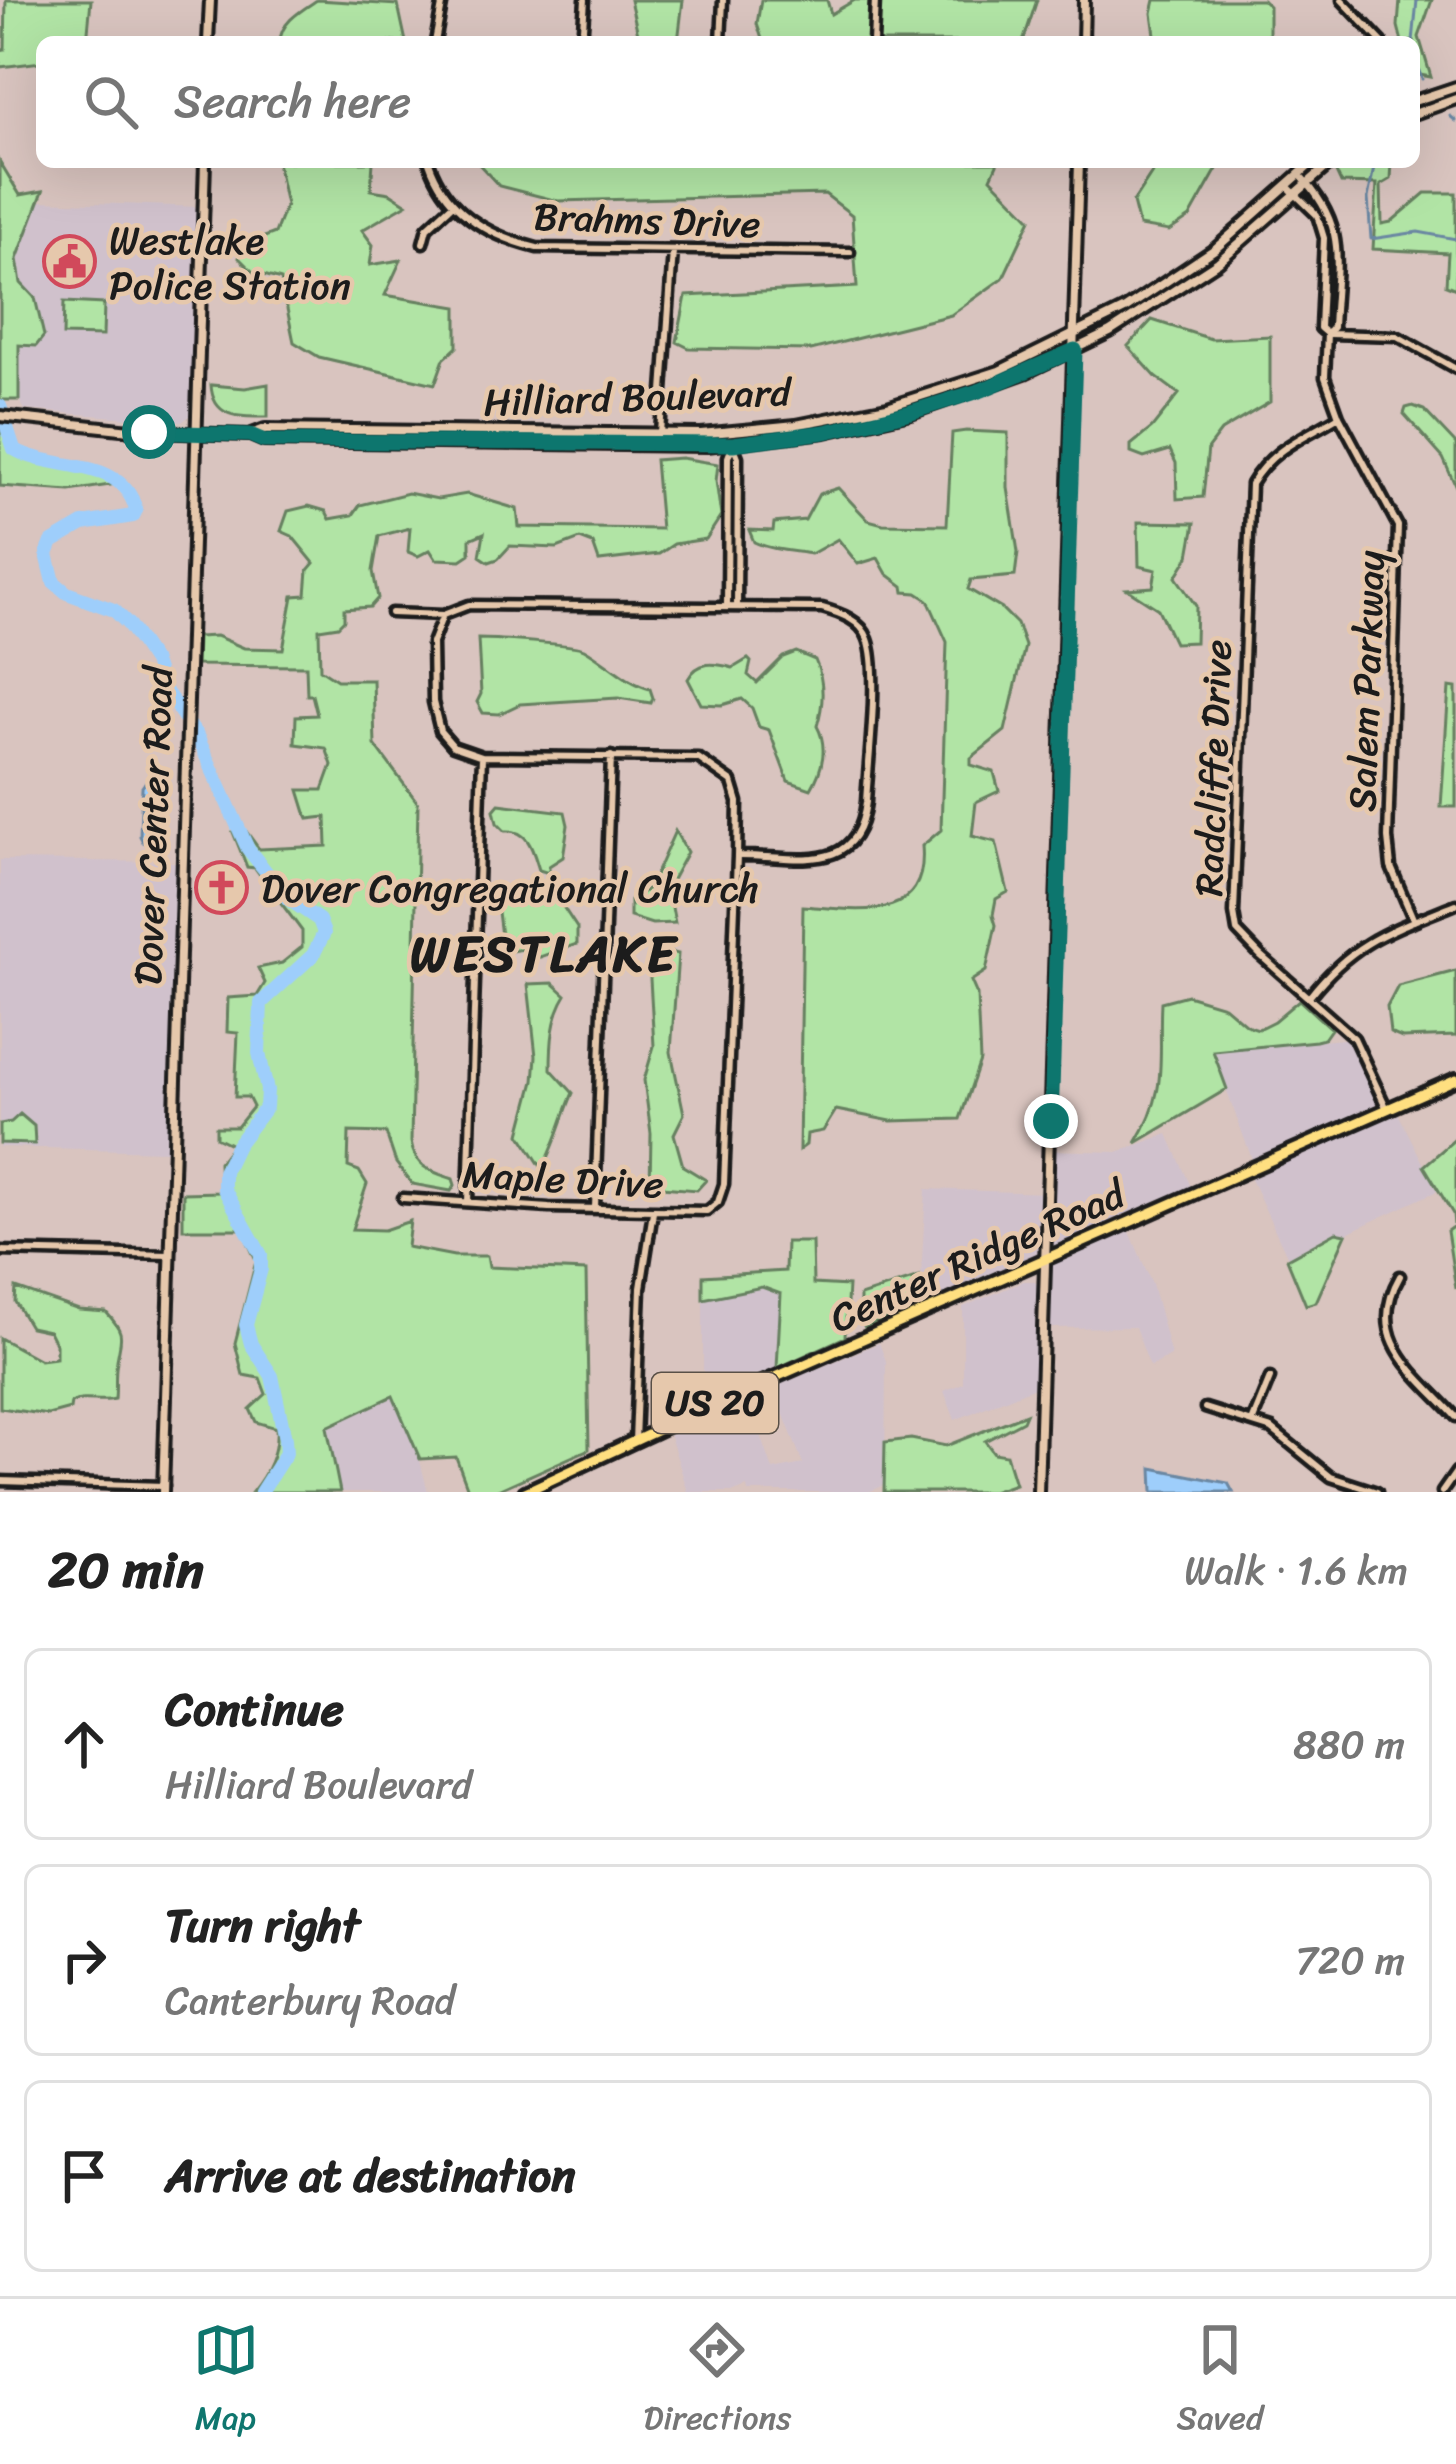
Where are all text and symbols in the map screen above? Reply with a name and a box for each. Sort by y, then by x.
search box [36,36,1420,168]
text: Search here [174,62,411,142]
icon: search [78,69,144,135]
street label: Brahms Drive [532,182,762,258]
place label: Westlake Police Station [109,206,351,320]
public building icon: Westlake Police Station [42,234,98,290]
street label: Hilliard Boulevard [482,357,794,437]
route start [122,405,176,459]
street label: Salem Parkway [1327,549,1405,813]
street label: Radcliffe Drive [1174,638,1252,898]
street label: Dover Center Road [113,663,193,986]
place label: Dover Congregational Church [261,854,759,923]
church icon: Dover Congregational Church [194,860,250,916]
district label: WESTLAKE [410,909,679,999]
route end [1024,1094,1078,1148]
street label: Maple Drive [461,1139,665,1219]
street label: Center Ridge Road [818,1159,1138,1352]
road number: US 20 [652,1373,778,1433]
text: 20 min [48,1525,204,1615]
text: Walk · 1.6 km [1184,1536,1408,1605]
text: Continue [165,1670,344,1750]
text: 880 m [1293,1710,1405,1779]
icon: ahead [51,1711,117,1777]
text: Hilliard Boulevard [165,1750,472,1819]
text: Turn right [165,1886,360,1966]
text: 720 m [1295,1926,1405,1995]
icon: right [51,1927,117,1993]
text: Canterbury Road [165,1966,455,2035]
text: Arrive at destination [165,2136,575,2216]
icon: arrive [51,2143,117,2209]
tab: Map [193,2317,259,2447]
tab: Directions [644,2317,791,2447]
tab: Saved [1176,2317,1263,2447]

